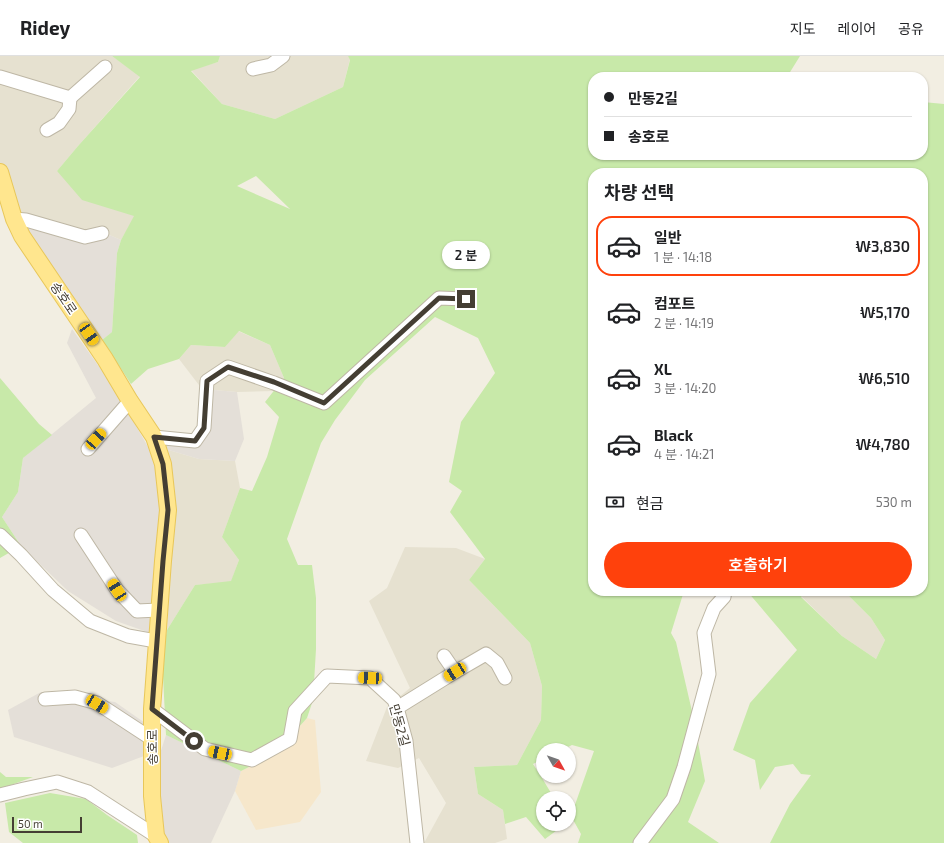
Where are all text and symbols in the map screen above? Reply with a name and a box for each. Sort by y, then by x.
text: Ridey [20,16,70,39]
text: 지도 [790,20,816,37]
text: 레이어 [838,20,876,37]
text: 공유 [898,20,924,37]
text: 만동2길 [628,89,678,107]
text: 송호로 [628,127,669,145]
text: 차량 선택 [604,181,674,203]
icon: car [606,228,642,264]
text: 일반 [654,228,682,246]
text: ₩3,830 [856,237,910,255]
callout: 2 분 [442,241,490,269]
text: 2 분 [455,247,477,263]
text: 1 분 · 14:18 [654,249,712,265]
street label: 송호로 [47,279,81,317]
route end [457,290,475,308]
icon: car [606,294,642,330]
text: 컴포트 [654,294,695,312]
text: ₩5,170 [860,303,910,321]
text: 2 분 · 14:19 [654,315,714,331]
car [77,321,101,347]
icon: car [606,360,642,396]
text: XL [654,360,672,378]
text: ₩6,510 [859,369,910,387]
text: 3 분 · 14:20 [654,380,716,396]
car [84,426,108,452]
icon: car [606,426,642,462]
text: Black [654,426,693,444]
text: ₩4,780 [856,435,910,453]
text: 4 분 · 14:21 [654,446,714,462]
icon: cash [604,491,626,513]
text: 현금 [636,494,664,512]
text: 530 m [876,494,912,510]
button: 호출하기 [604,542,912,588]
car [105,577,129,603]
car [442,661,468,683]
car [358,671,382,685]
car [84,693,110,715]
street label: 만동2길 [386,702,414,748]
street label: 송호로 [144,729,160,765]
route start [185,732,203,750]
north arrow [536,743,576,783]
map controls [536,743,576,831]
car [207,745,233,761]
button: locate [536,791,576,831]
scale bar [12,815,82,834]
text: 50 m [18,817,43,830]

